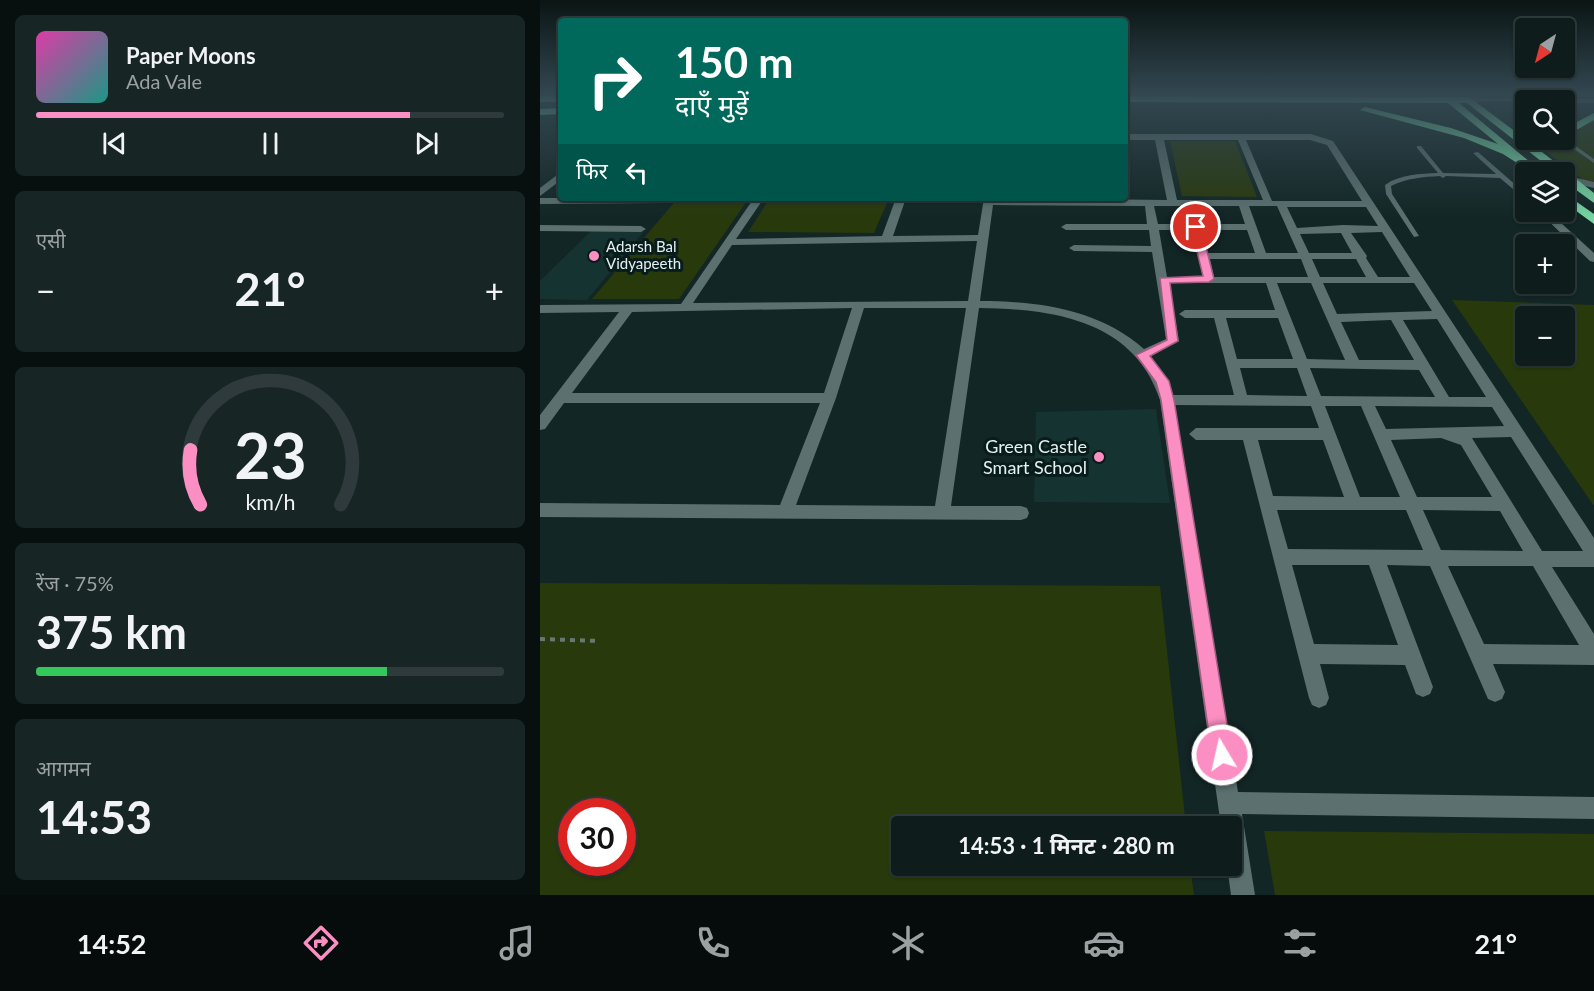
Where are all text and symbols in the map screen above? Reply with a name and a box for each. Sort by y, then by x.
north arrow [1515,18,1575,78]
map controls [1515,18,1575,366]
text: 150 m [675,37,793,87]
text: Paper Moons [126,42,256,69]
icon: right [576,42,654,120]
text: Ada Vale [126,69,202,93]
text: दाएँ मुड़ें [675,88,749,121]
button: search [1515,90,1575,150]
icon: previous [98,127,131,160]
icon: pause [254,127,287,160]
icon: next [410,127,443,160]
icon: left [620,156,653,189]
text: फिर [576,157,608,184]
button: layers [1515,162,1575,222]
pin [1170,201,1221,252]
icon: arrive [1179,210,1212,243]
text: एसी [36,228,66,252]
button: + [1515,234,1575,294]
place label: Adarsh Bal Vidyapeeth [606,237,681,272]
marker: Adarsh Bal Vidyapeeth [587,249,601,263]
text: 21° [235,262,305,316]
text: − [36,270,55,310]
text: + [485,270,504,310]
button: − [1515,306,1575,366]
text: 23 [234,417,306,492]
place label: Green Castle Smart School [983,435,1087,478]
marker: Green Castle Smart School [1092,450,1106,464]
text: km/h [245,489,295,515]
text: रेंज · 75% [36,571,114,595]
text: 375 km [36,605,187,659]
position arrow [1190,723,1254,787]
text: आगमन [36,756,91,780]
text: 14:53 [36,790,152,844]
speed limit sign: 30 [558,798,636,876]
text: 14:53 · 1 मिनट · 280 m [958,832,1175,859]
icon: directions [300,922,342,964]
icon: music [496,922,538,964]
icon: phone [692,922,734,964]
icon: climate [887,922,929,964]
icon: car [1083,922,1125,964]
icon: filters [1279,922,1321,964]
text: 14:52 [77,927,146,960]
text: 21° [1474,927,1517,960]

